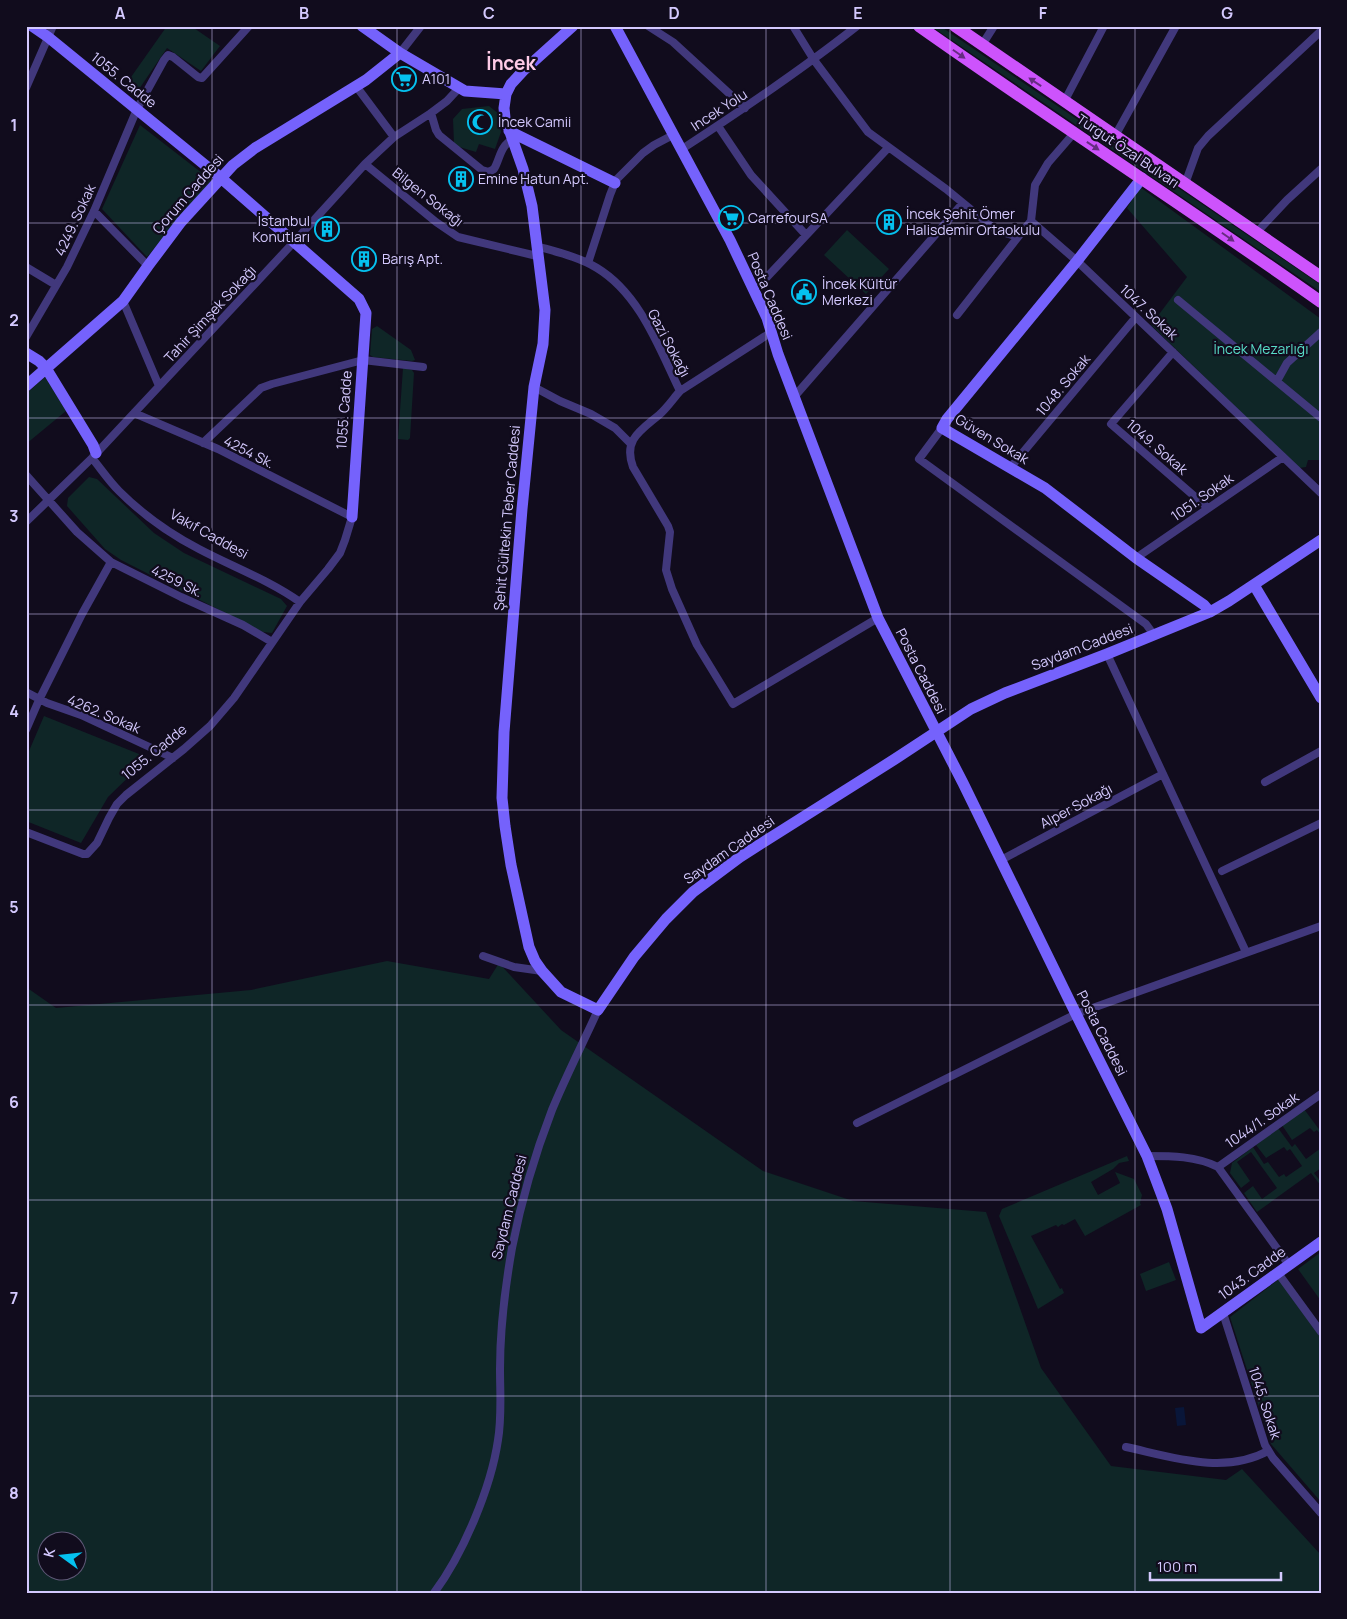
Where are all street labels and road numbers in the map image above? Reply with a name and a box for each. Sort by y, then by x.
street label: 1055. Cadde [88,47,161,112]
street label: Incek Yolu [687,84,751,135]
street label: Turgut Özal Bulvarı [1073,109,1183,192]
street label: Çorum Caddesi [148,150,227,237]
street label: Bilgen Sokağı [389,163,468,230]
street label: 4249. Sokak [50,180,100,259]
street label: Posta Caddesi [743,249,797,342]
street label: Tahir Şimşek Sokağı [159,261,260,367]
street label: 1047. Sokak [1116,280,1183,344]
street label: Gazi Sokağı [644,305,695,380]
street label: 1048. Sokak [1031,349,1095,420]
street label: 1055. Cadde [331,370,356,450]
street label: Güven Sokak [952,409,1033,469]
street label: 1049. Sokak [1123,415,1193,479]
street label: Şehit Gültekin Teber Caddesi [489,424,524,611]
street label: 4254 Sk. [221,431,278,472]
street label: 1051. Sokak [1167,468,1237,525]
street label: Vakıf Caddesi [167,504,252,563]
street label: 4259 Sk. [148,560,206,601]
street label: Saydam Caddesi [1028,618,1135,675]
street label: Posta Caddesi [892,625,951,717]
street label: 4262. Sokak [65,690,145,738]
street label: 1055. Cadde [117,719,190,784]
street label: Alper Sokağı [1036,778,1115,833]
street label: Saydam Caddesi [679,811,778,888]
street label: Posta Caddesi [1073,987,1132,1079]
street label: 1044/1. Sokak [1221,1087,1303,1152]
street label: Saydam Caddesi [486,1153,531,1261]
street label: 1043. Cadde [1214,1242,1289,1303]
street label: 1045. Sokak [1245,1364,1286,1443]

